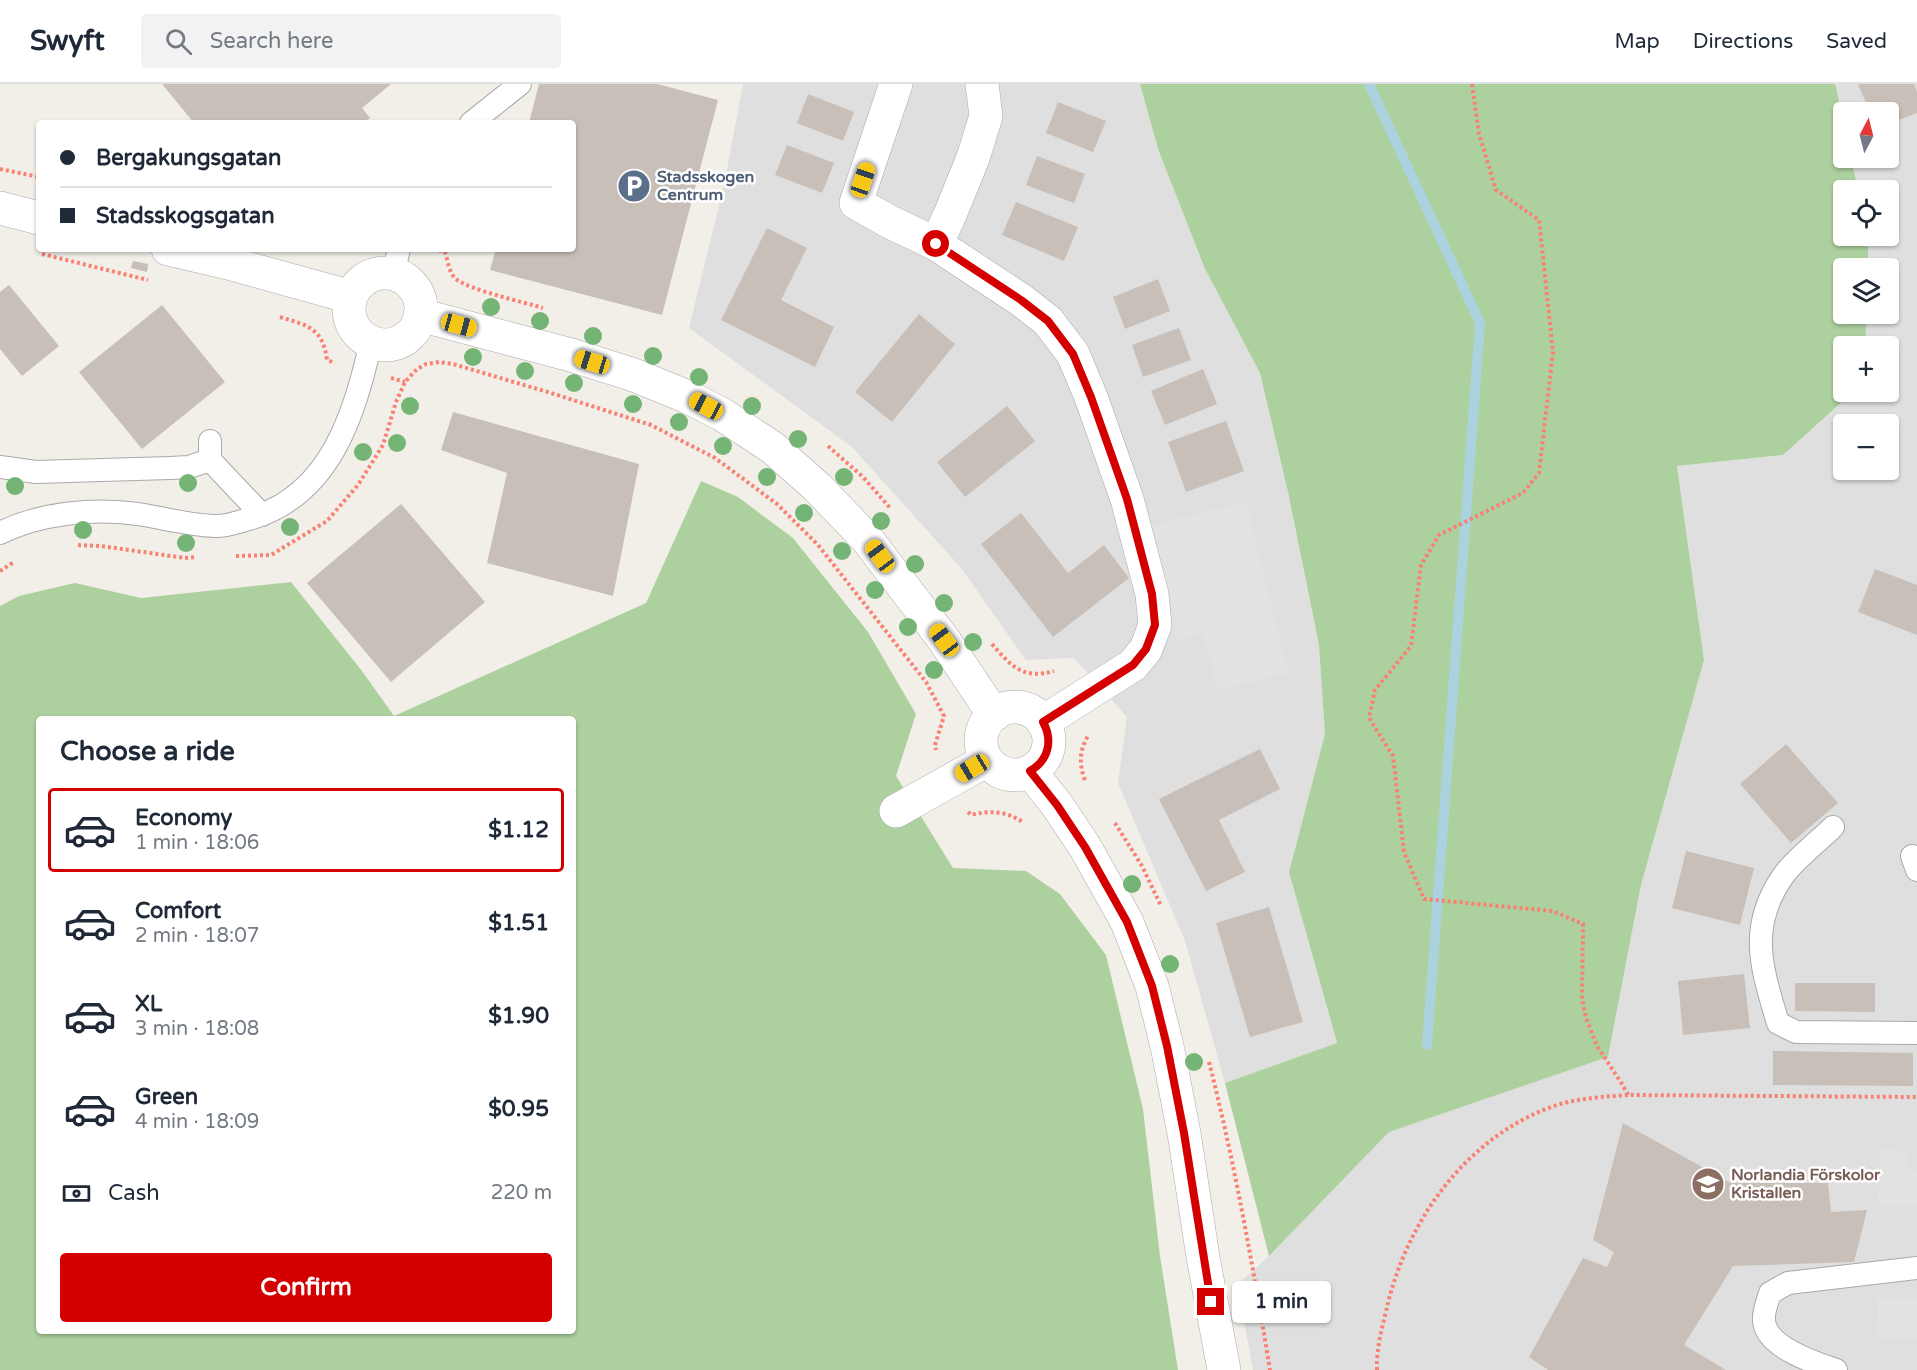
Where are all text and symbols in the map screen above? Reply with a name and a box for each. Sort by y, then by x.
search box [141,14,561,68]
text: Swyft [30,24,105,58]
icon: search [162,25,195,58]
text: Search here [210,28,333,54]
text: Map [1614,29,1660,54]
text: Directions [1693,29,1793,54]
text: Saved [1826,29,1887,54]
north arrow [1833,102,1899,168]
map controls [1833,102,1899,480]
text: Bergakungsgatan [96,145,281,171]
car [849,160,877,200]
place label: Stadsskogen Centrum [657,167,754,205]
parking icon: Stadsskogen Centrum [616,168,652,204]
button: locate [1833,180,1899,246]
text: Stadsskogsgatan [96,203,275,229]
route start [922,230,949,257]
button: layers [1833,258,1899,324]
car [439,312,479,338]
button: + [1833,336,1899,402]
car [572,348,612,376]
car [686,390,726,422]
button: − [1833,414,1899,480]
car [862,536,898,576]
car [926,620,962,660]
text: Choose a ride [60,735,235,768]
car [952,751,992,785]
icon: car [63,803,117,857]
text: Economy [135,805,232,831]
text: $1.12 [488,817,549,843]
text: 1 min · 18:06 [135,831,259,855]
icon: car [63,896,117,950]
text: Comfort [135,898,221,924]
text: $1.51 [488,910,549,936]
text: 2 min · 18:07 [135,924,259,948]
icon: car [63,989,117,1043]
text: XL [135,991,162,1017]
text: $1.90 [488,1003,549,1029]
text: 3 min · 18:08 [135,1017,259,1041]
icon: car [63,1082,117,1136]
text: Green [135,1084,198,1110]
text: $0.95 [488,1096,549,1122]
text: 4 min · 18:09 [135,1110,259,1134]
place label: Norlandia Förskolor Kristallen [1731,1165,1881,1203]
school or university icon: Norlandia Förskolor Kristallen [1690,1166,1726,1202]
icon: cash [60,1177,93,1210]
text: Cash [108,1180,160,1206]
text: 220 m [491,1181,552,1205]
button: Confirm [60,1253,552,1322]
callout: 1 min [1232,1281,1331,1323]
route end [1197,1288,1224,1315]
text: 1 min [1255,1290,1308,1314]

